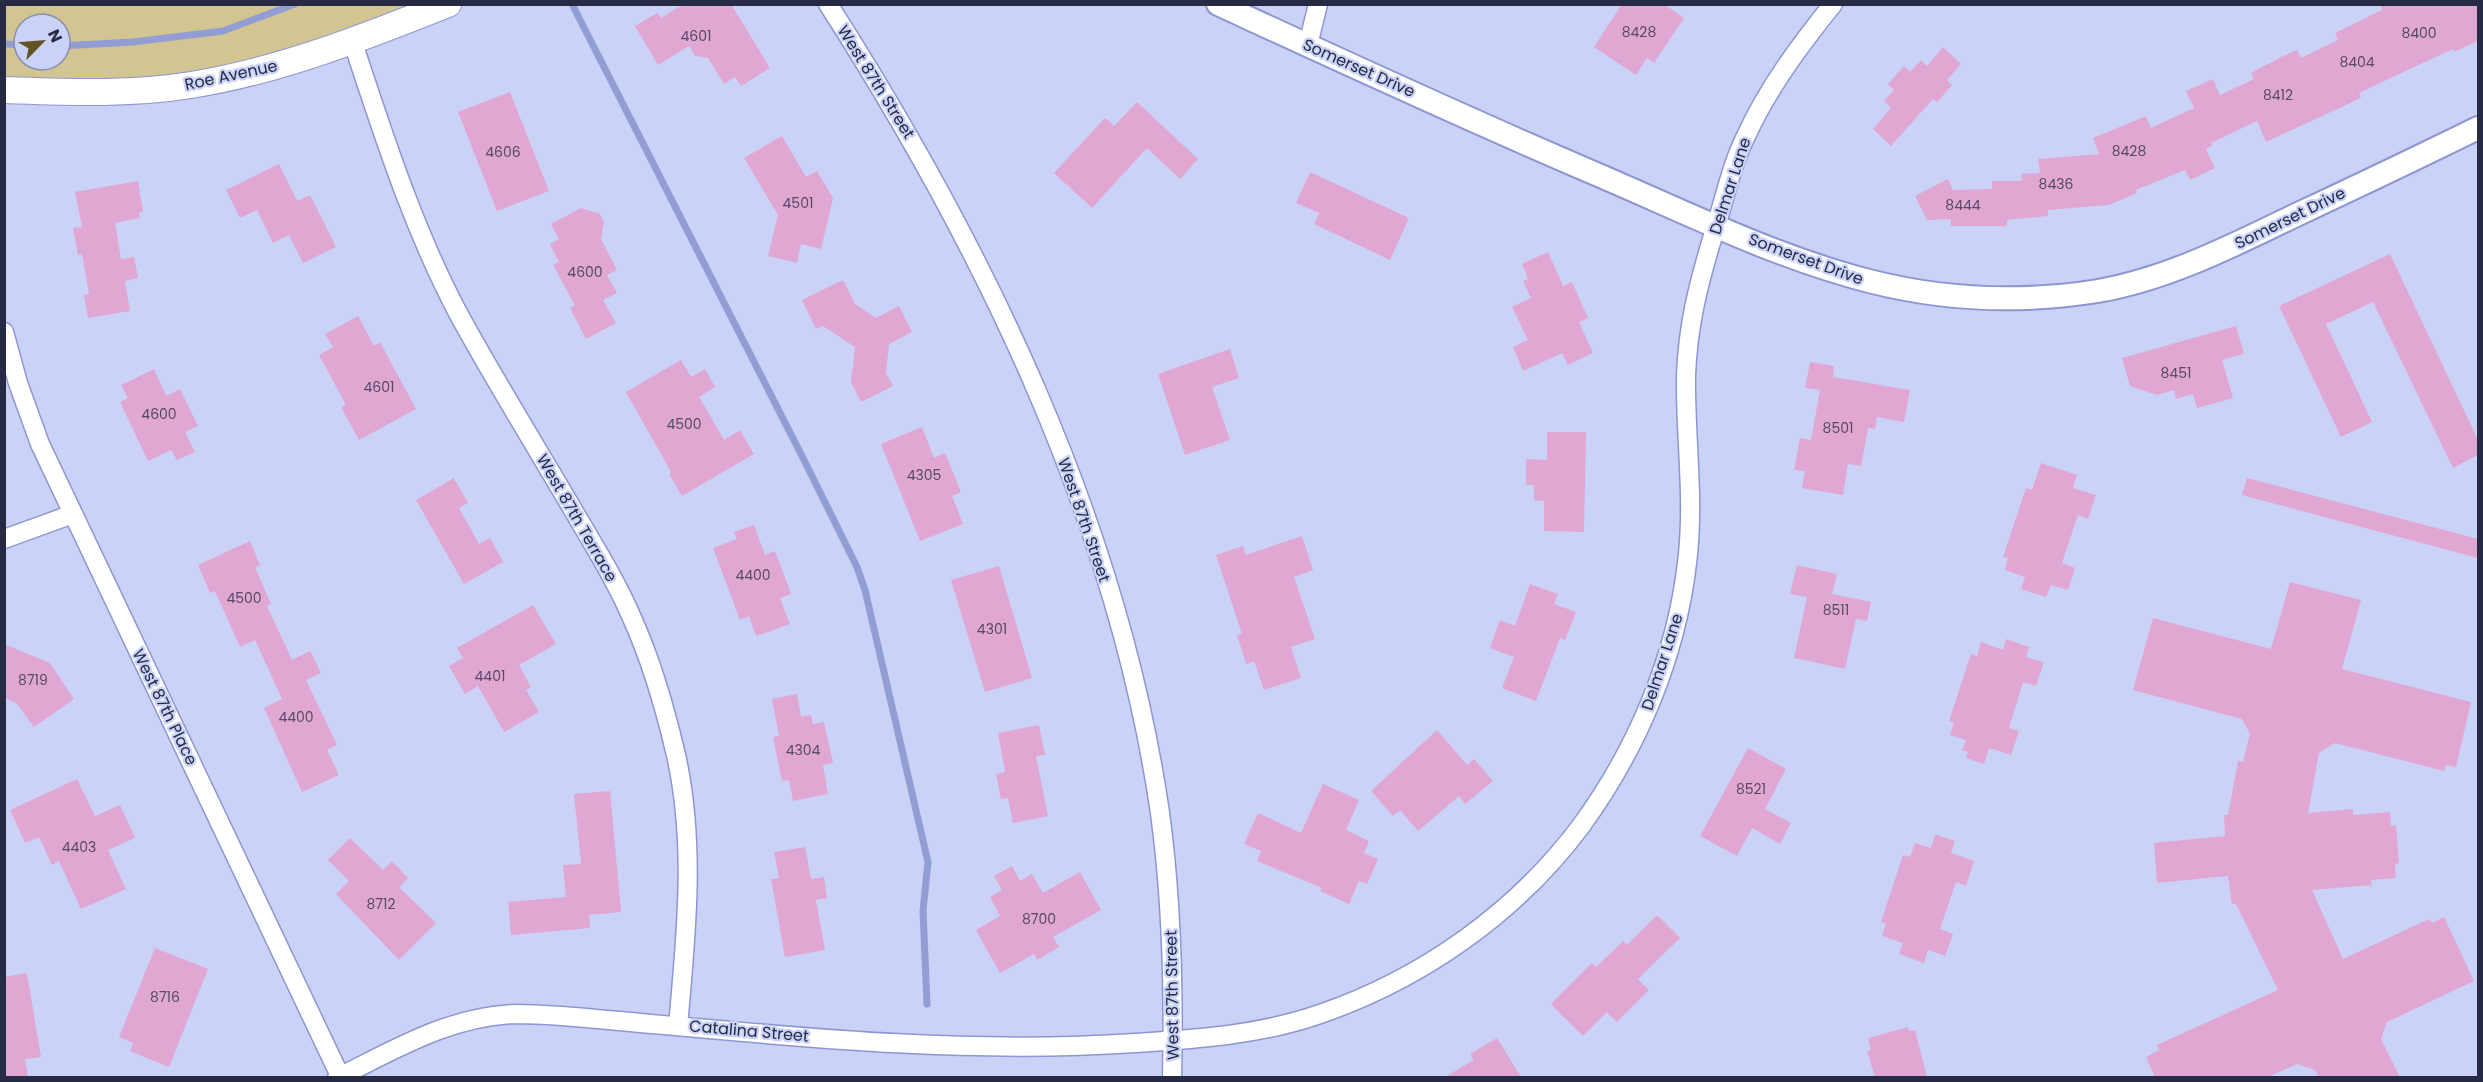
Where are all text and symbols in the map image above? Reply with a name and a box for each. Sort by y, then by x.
north arrow [12,12,72,72]
street label: West 87th Street [832,21,920,143]
house number: 8428 [1622,22,1656,42]
house number: 8400 [2401,23,2437,43]
text: N [42,26,68,46]
house number: 4601 [681,26,711,46]
street label: Somerset Drive [1299,33,1419,103]
house number: 8404 [2339,52,2375,72]
street label: Roe Avenue [183,54,280,96]
house number: 8412 [2263,85,2293,105]
street label: Delmar Lane [1704,135,1757,237]
house number: 8428 [2112,141,2146,161]
house number: 4606 [485,142,521,162]
house number: 8436 [2039,174,2073,194]
street label: Somerset Drive [2231,181,2349,255]
house number: 4501 [783,193,813,213]
house number: 8444 [1945,195,1981,215]
street label: Somerset Drive [1745,228,1867,290]
house number: 4600 [567,262,603,282]
house number: 8451 [2161,363,2191,383]
house number: 4601 [364,377,394,397]
house number: 4600 [141,404,177,424]
house number: 4500 [666,414,702,434]
house number: 8501 [1823,418,1853,438]
street label: West 87th Terrace [531,450,623,586]
street label: West 87th Street [1052,455,1116,585]
house number: 4305 [907,465,941,485]
house number: 4400 [735,565,771,585]
house number: 4500 [226,588,262,608]
house number: 8511 [1823,600,1849,620]
street label: Delmar Lane [1636,611,1689,713]
house number: 4301 [977,619,1007,639]
street label: West 87th Place [127,645,203,769]
house number: 4401 [475,666,505,686]
house number: 8719 [18,670,48,690]
house number: 4400 [278,707,314,727]
house number: 4304 [786,740,821,760]
house number: 8521 [1736,779,1766,799]
house number: 4403 [62,837,96,857]
house number: 8712 [366,894,396,914]
house number: 8700 [1022,909,1056,929]
street label: West 87th Street [1159,930,1185,1060]
house number: 8716 [150,987,180,1007]
street label: Catalina Street [688,1014,810,1048]

